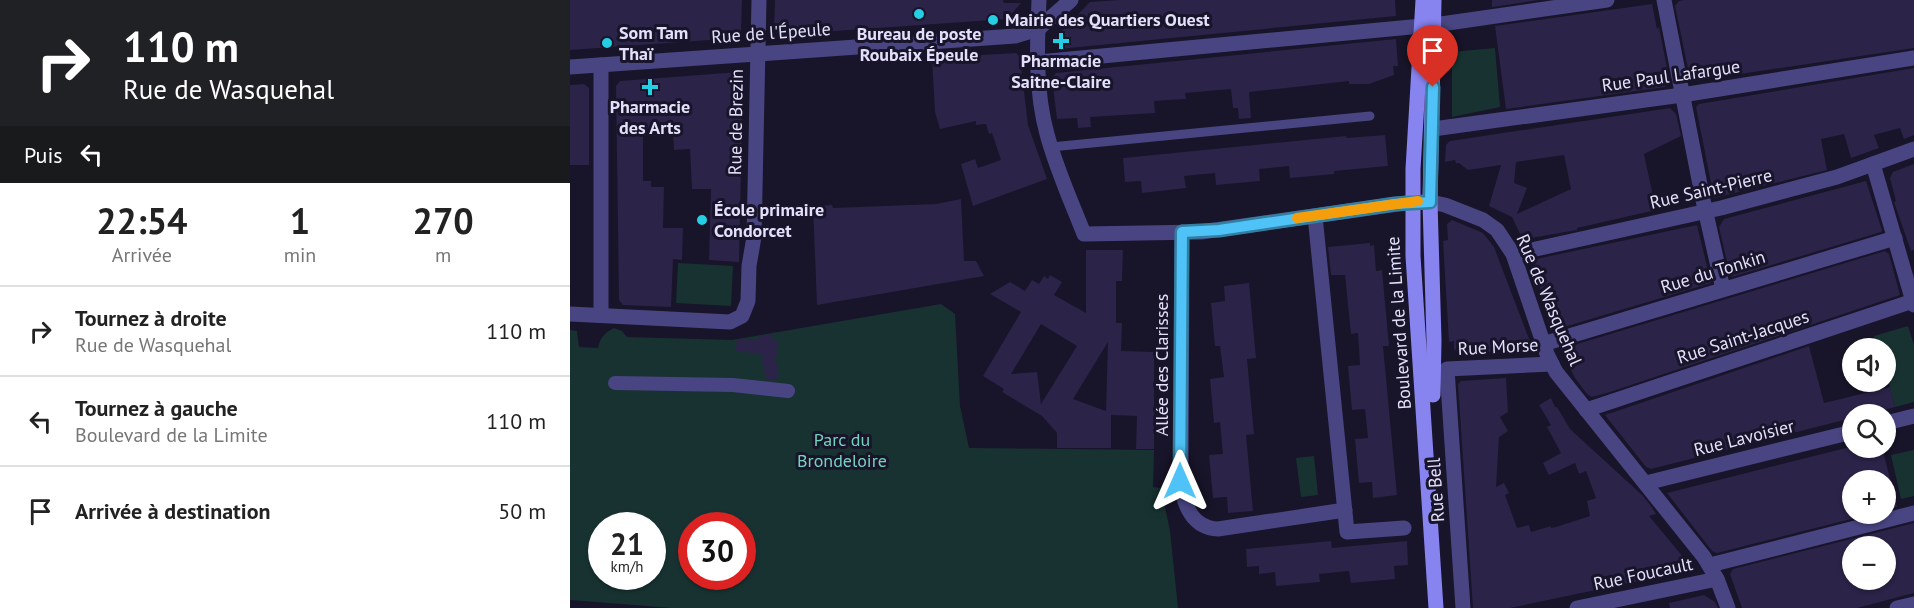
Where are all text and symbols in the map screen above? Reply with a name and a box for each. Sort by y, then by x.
marker: Bureau de poste Roubaix Épeule [912,7,926,21]
place label: Mairie des Quartiers Ouest [1005,8,1210,31]
marker: Mairie des Quartiers Ouest [986,13,1000,27]
street label: Rue de l'Épeule [710,17,831,48]
text: 110 m [123,19,239,74]
place label: Som Tam Thaï [619,21,688,65]
place label: Bureau de poste Roubaix Épeule [857,22,981,66]
icon: right [24,24,102,102]
pin [1407,25,1458,87]
marker: Pharmacie Saitne-Claire [1054,34,1068,48]
icon: arrive [1416,34,1449,67]
marker: Som Tam Thaï [600,36,614,50]
place label: Pharmacie Saitne-Claire [1011,49,1111,93]
street label: Rue Paul Lafargue [1600,54,1742,97]
street label: Rue de Brezin [723,69,748,175]
text: Rue de Wasquehal [123,72,334,106]
marker: Pharmacie des Arts [643,80,657,94]
place label: Pharmacie des Arts [610,95,690,139]
icon: left [75,138,108,171]
text: Puis [24,141,63,169]
street label: Rue Saint-Pierre [1648,163,1774,214]
text: 22:54 [96,197,188,244]
text: 1 [290,197,310,244]
text: 270 [413,197,474,244]
place label: École primaire Condorcet [714,198,824,242]
marker: École primaire Condorcet [695,213,709,227]
street label: Rue de Wasquehal [1511,231,1588,370]
street label: Boulevard de la Limite [1381,236,1416,410]
text: Arrivée [112,242,172,268]
text: min [284,242,316,268]
text: m [435,242,451,268]
street label: Rue du Tonkin [1658,245,1768,298]
street label: Allée des Clarisses [1150,294,1173,436]
text: Tournez à droite [75,304,227,332]
street label: Rue Saint-Jacques [1674,304,1812,369]
icon: right [24,315,57,348]
text: 110 m [486,317,546,345]
text: Rue de Wasquehal [75,332,231,358]
street label: Rue Morse [1457,333,1539,360]
map controls [1842,338,1896,590]
button: sound [1842,338,1896,392]
text: Tournez à gauche [75,394,238,422]
button: search [1842,404,1896,458]
icon: left [24,405,57,438]
text: 110 m [486,407,546,435]
street label: Rue Lavoisier [1691,414,1796,461]
text: Boulevard de la Limite [75,422,268,448]
park label: Parc du Brondeloire [797,428,887,472]
position arrow [1148,449,1212,513]
street label: Rue Bell [1422,456,1449,523]
button: + [1842,470,1896,524]
icon: arrive [24,495,57,528]
text: Arrivée à destination [75,497,271,525]
text: 50 m [498,497,546,525]
speed limit sign: 30 [678,512,756,590]
text: 21 [610,524,644,563]
button: − [1842,536,1896,590]
street label: Rue Foucault [1591,552,1695,595]
text: km/h [611,557,643,576]

